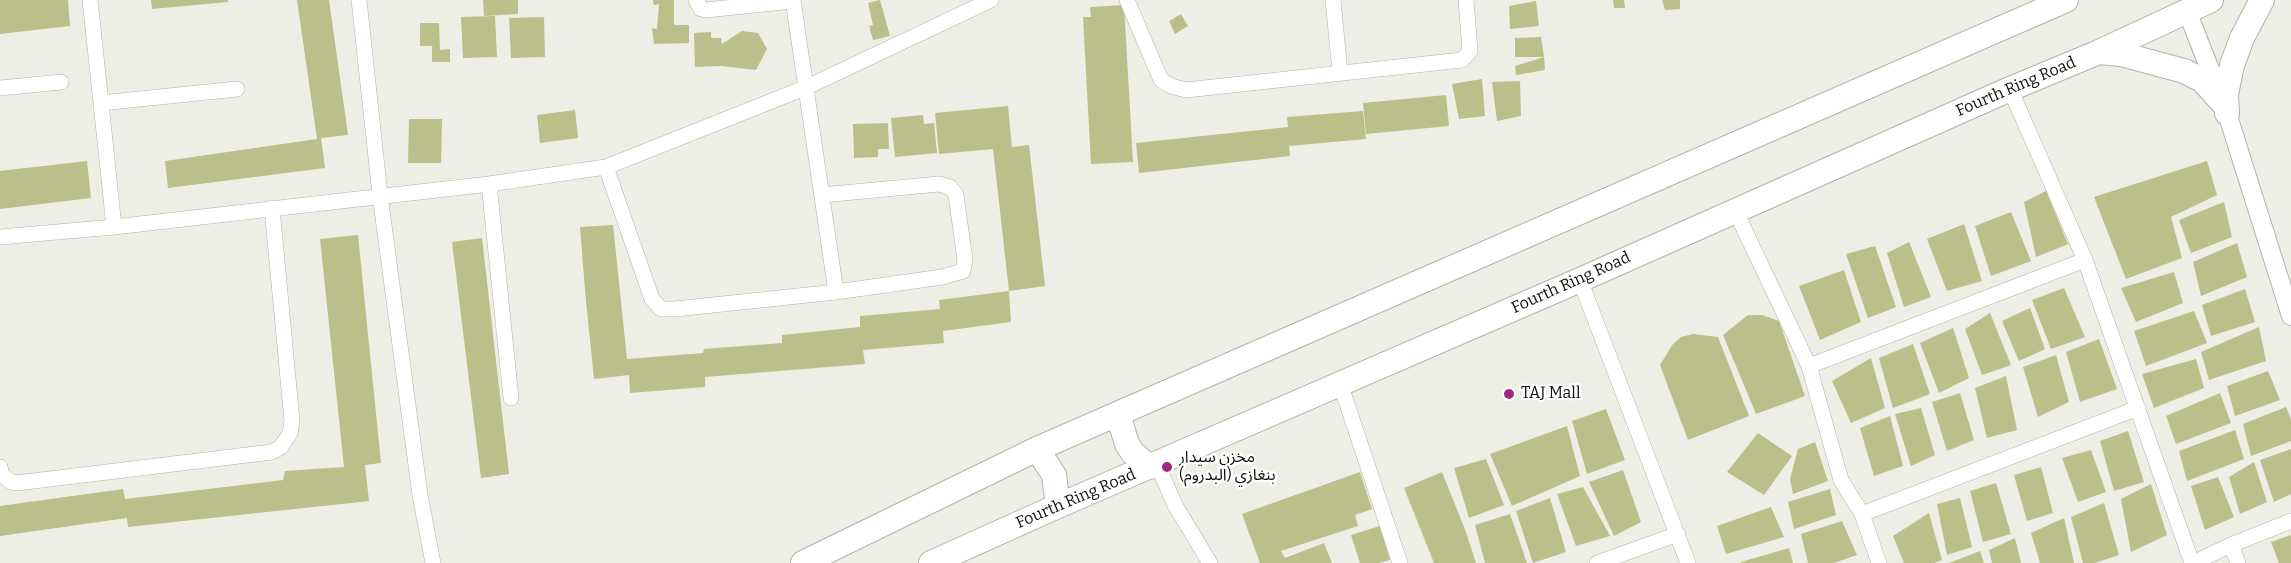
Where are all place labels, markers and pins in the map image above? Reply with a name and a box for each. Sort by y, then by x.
place label: TAJ Mall [1521,384,1581,404]
marker: TAJ Mall [1502,387,1516,401]
place label: مخزن سيدار بنغازي (البدروم) [1179,448,1276,486]
marker: مخزن سيدار بنغازي (البدروم) [1160,460,1174,474]

